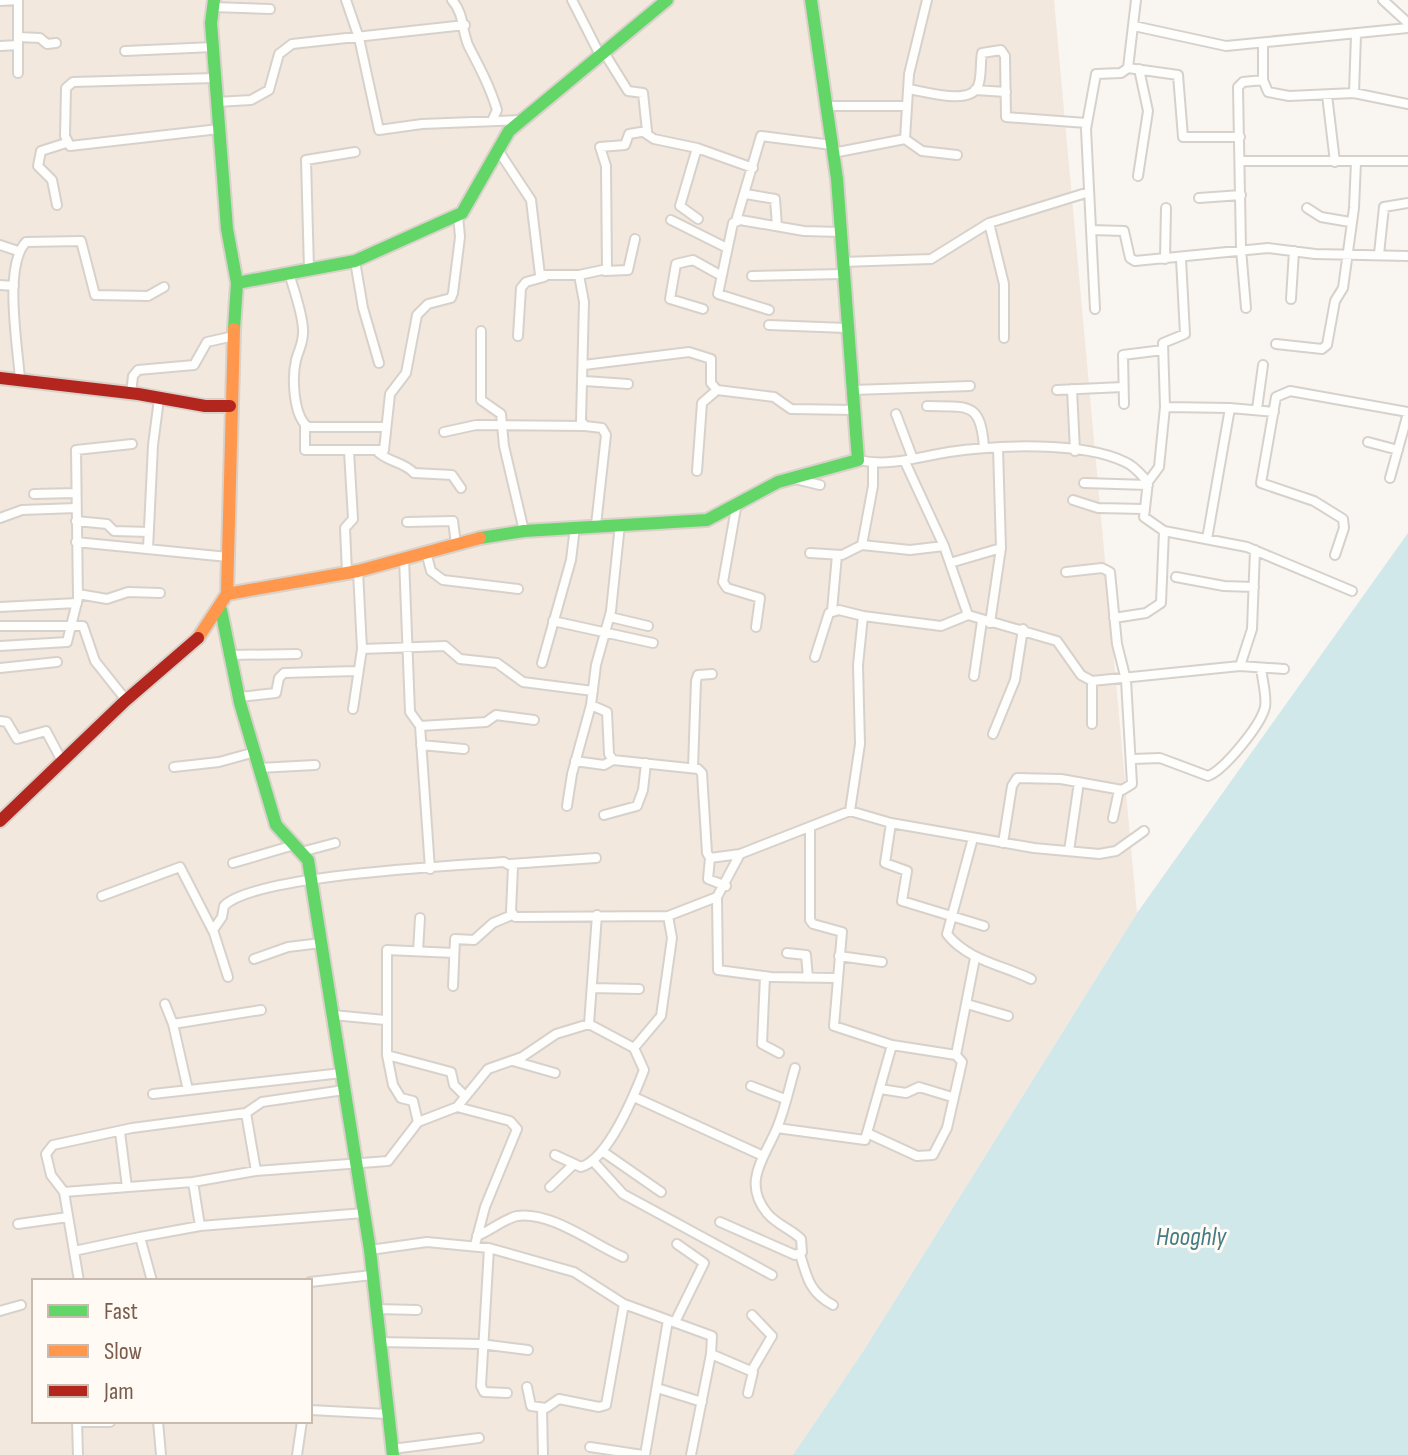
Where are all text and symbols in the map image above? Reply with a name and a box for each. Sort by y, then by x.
water label: Hooghly [1156,1222,1227,1253]
legend [32,1279,312,1423]
text: Fast [104,1297,138,1326]
text: Slow [104,1337,142,1366]
text: Jam [103,1377,134,1406]

